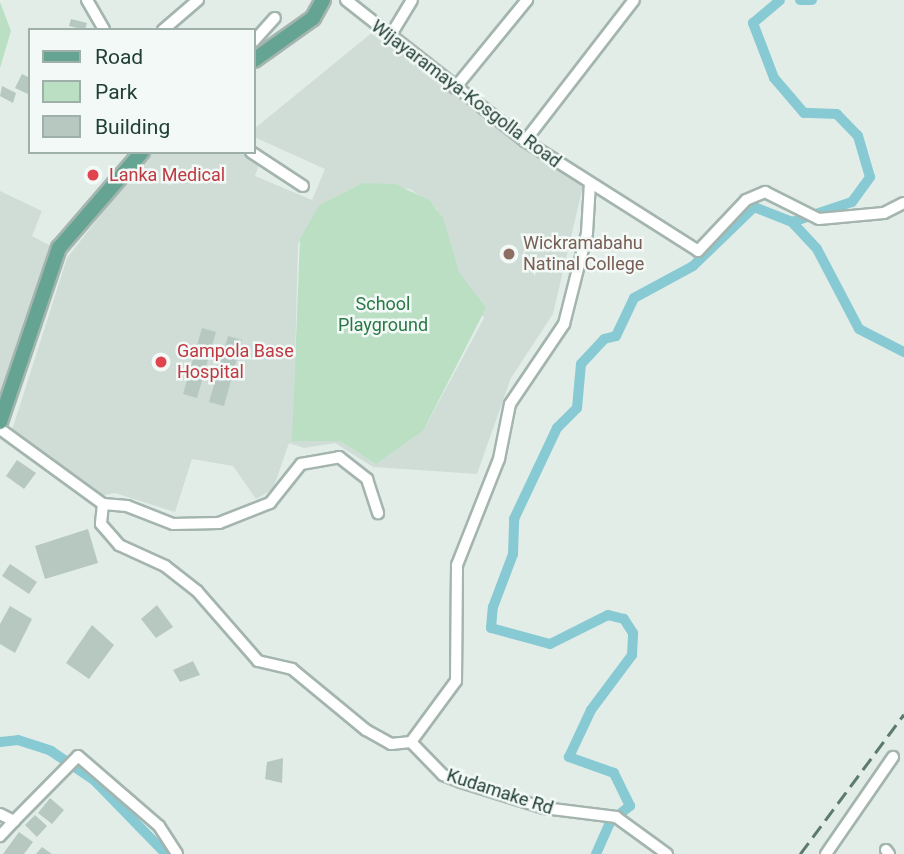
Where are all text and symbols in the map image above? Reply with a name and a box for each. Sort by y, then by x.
street label: Wijayaramaya-Kosgolla Road [367,16,565,172]
legend [28,28,256,154]
text: Road [95,45,143,69]
text: Park [95,80,137,104]
text: Building [95,115,170,139]
place label: Lanka Medical [109,164,225,186]
marker: Lanka Medical [83,165,103,185]
place label: Wickramabahu Natinal College [523,233,644,276]
marker: Wickramabahu Natinal College [501,246,517,262]
park label: School Playground [338,294,428,336]
place label: Gampola Base Hospital [177,341,294,384]
marker: Gampola Base Hospital [151,352,171,372]
street label: Kudamake Rd [444,765,556,819]

